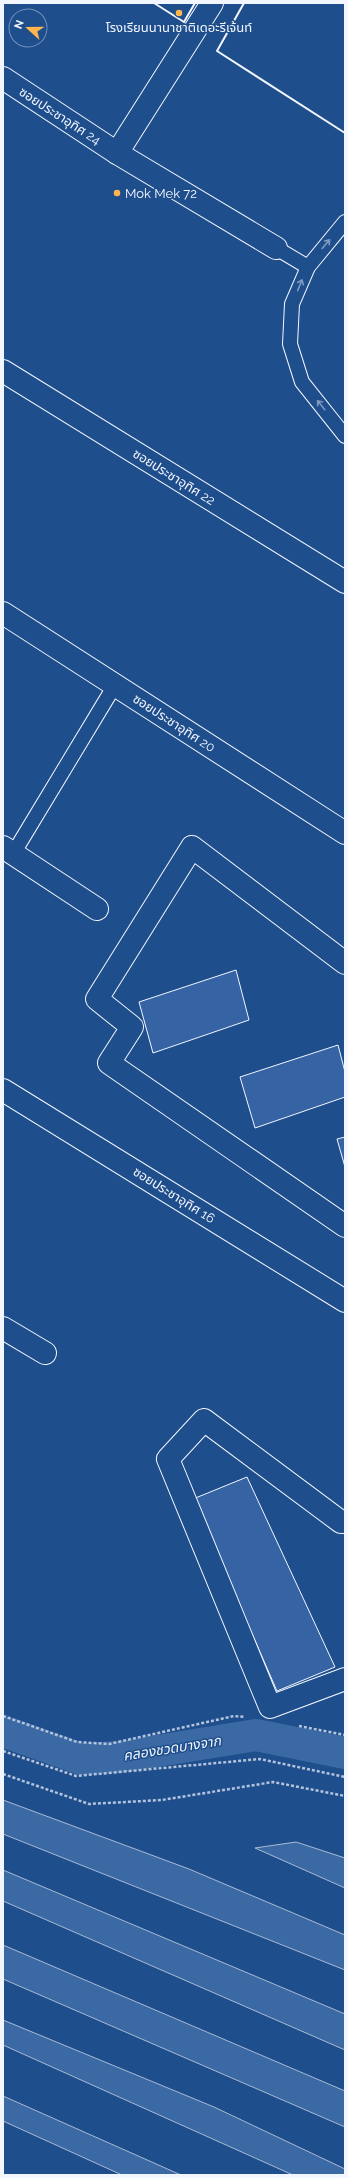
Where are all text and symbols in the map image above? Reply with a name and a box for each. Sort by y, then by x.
north arrow [8,8,48,48]
marker: โรงเรียนนานาชาติเดอะรีเจ้นท์ [174,8,184,18]
text: N [12,18,27,31]
place label: โรงเรียนนานาชาติเดอะรีเจ้นท์ [106,20,252,35]
street label: ซอยประชาอุทิศ 24 [16,84,104,148]
place label: Mok Mek 72 [125,186,197,201]
marker: Mok Mek 72 [112,188,122,198]
one-way arrow [322,239,331,249]
one-way arrow [296,280,304,292]
one-way arrow [316,400,325,410]
street label: ซอยประชาอุทิศ 22 [130,446,218,508]
street label: ซอยประชาอุทิศ 20 [130,691,218,755]
street label: ซอยประชาอุทิศ 16 [130,1164,218,1226]
water label: คลองชวดบางจาก [122,1732,223,1764]

